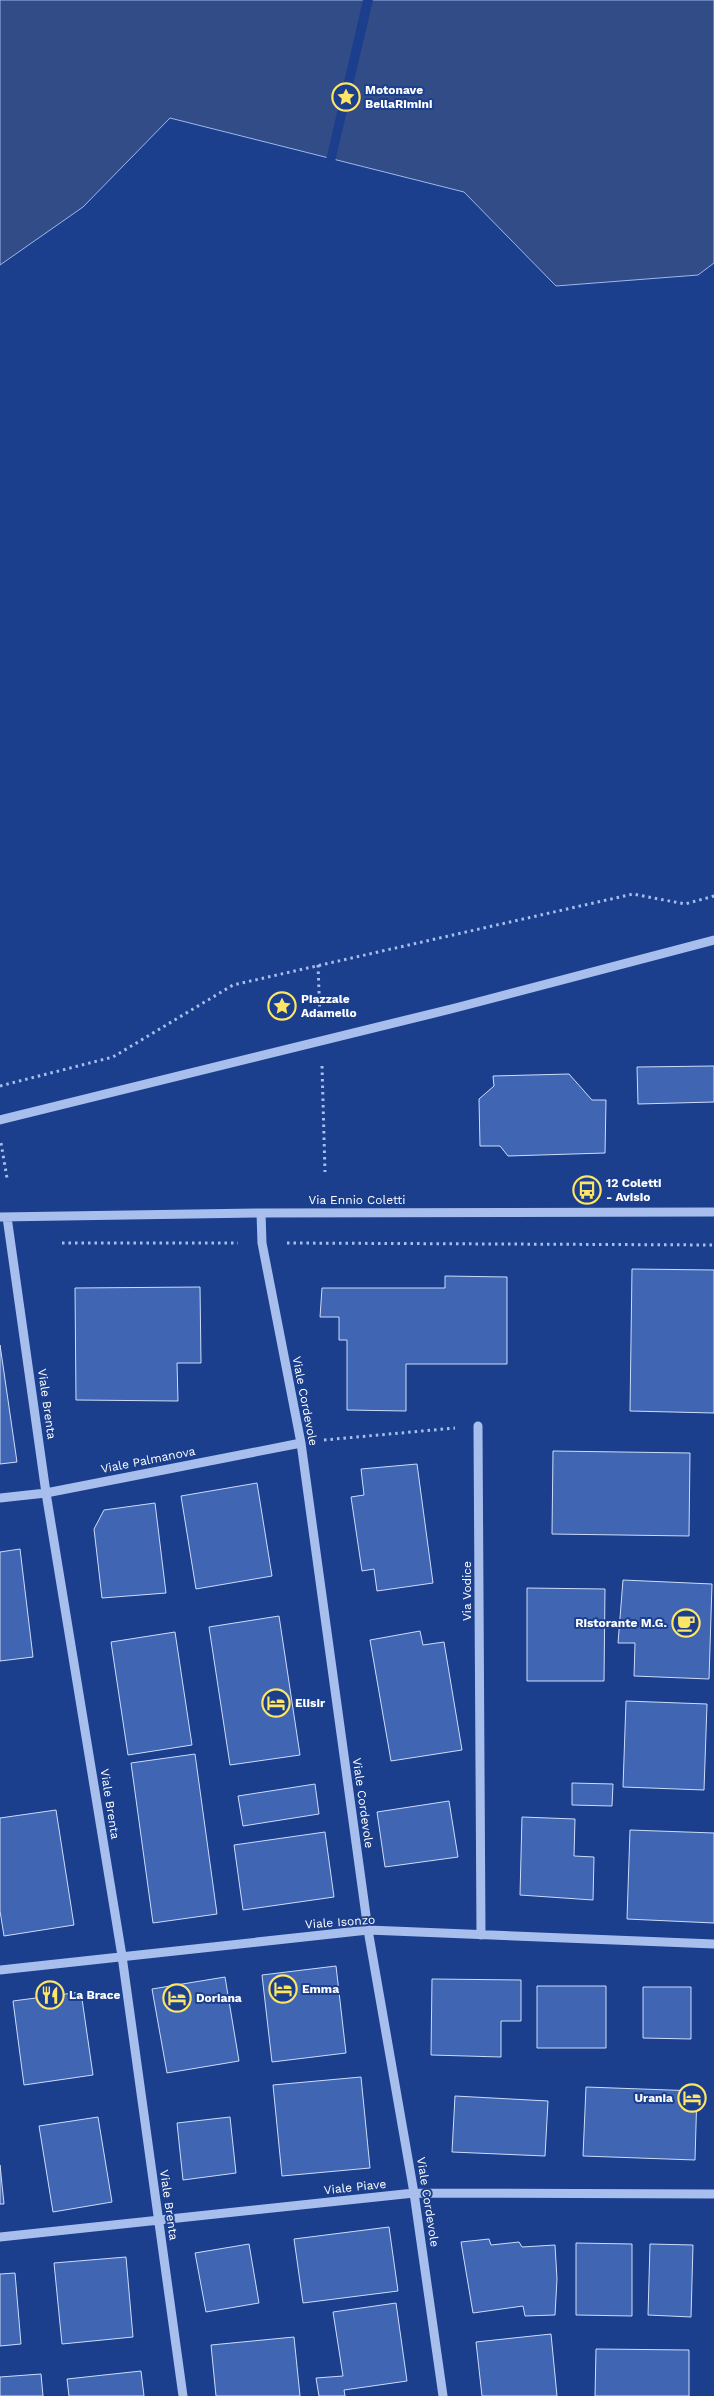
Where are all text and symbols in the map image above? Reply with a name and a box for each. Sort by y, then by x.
place icon: Motonave BellaRimini [331,82,361,112]
place label: Motonave BellaRimini [365,83,433,111]
place icon: Piazzale Adamello [267,991,297,1021]
place label: Piazzale Adamello [301,992,357,1020]
bus stop icon: 12 Coletti - Avisio [572,1175,602,1205]
place label: 12 Coletti - Avisio [606,1176,661,1204]
street label: Via Ennio Coletti [309,1193,405,1207]
street label: Viale Cordevole [289,1355,321,1447]
street label: Viale Brenta [35,1368,59,1440]
street label: Viale Palmanova [100,1444,197,1476]
street label: Via Vodice [460,1561,474,1621]
cafe icon: Ristorante M.G. [671,1608,701,1638]
place label: Ristorante M.G. [575,1616,667,1630]
hotel icon: Elisir [261,1688,291,1718]
place label: Elisir [295,1696,326,1710]
street label: Viale Cordevole [350,1757,376,1849]
street label: Viale Brenta [98,1768,123,1840]
street label: Viale Isonzo [304,1913,376,1931]
hotel icon: Emma [268,1974,298,2004]
restaurant icon: La Brace [35,1980,65,2010]
place label: Emma [302,1982,339,1996]
hotel icon: Doriana [162,1983,192,2013]
place label: La Brace [69,1988,121,2002]
place label: Doriana [196,1991,242,2005]
hotel icon: Urania [677,2083,707,2113]
place label: Urania [635,2091,673,2105]
street label: Viale Cordevole [414,2156,442,2248]
street label: Viale Brenta [157,2169,181,2241]
street label: Viale Piave [323,2177,387,2197]

